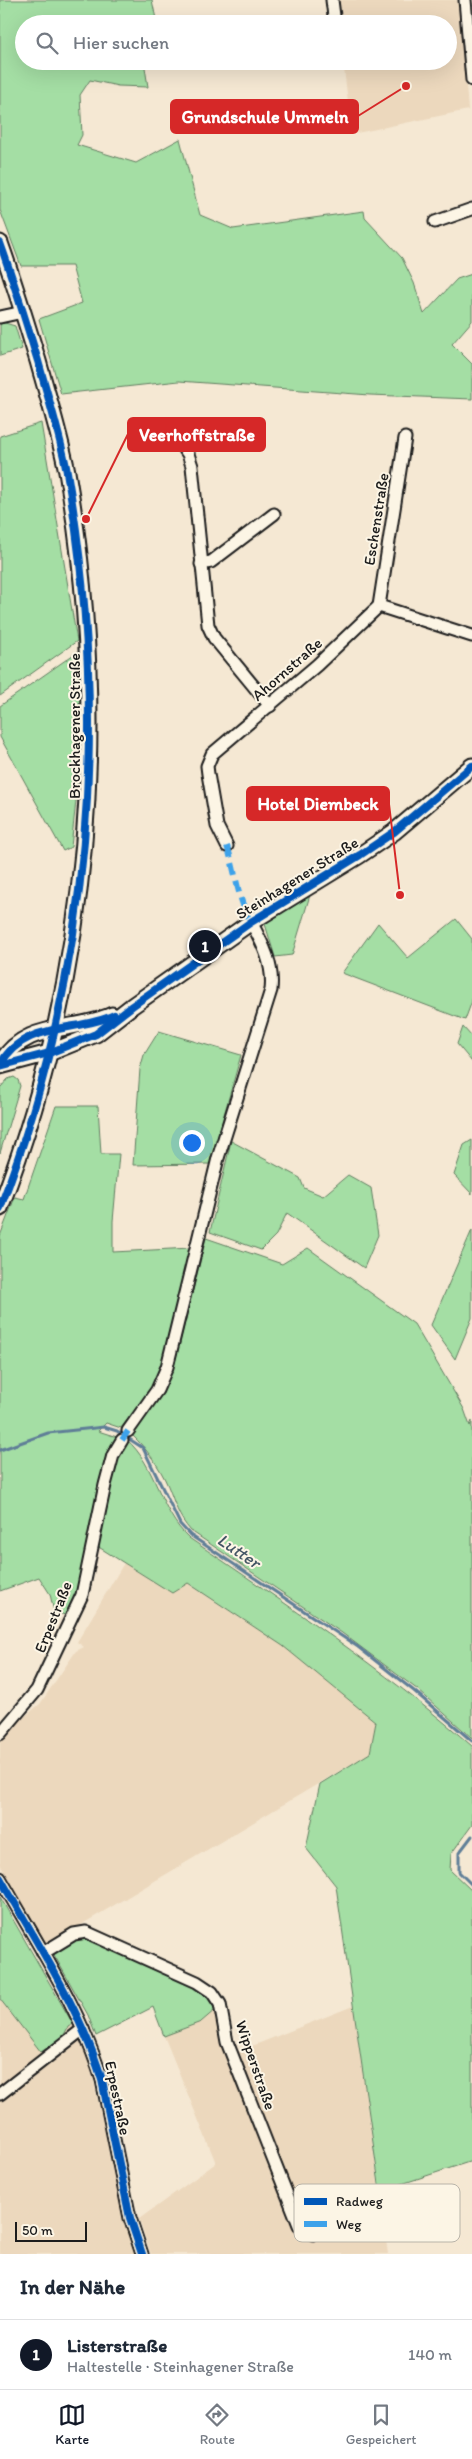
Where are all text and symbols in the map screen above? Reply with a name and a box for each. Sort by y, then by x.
search box [15,15,457,70]
icon: search [33,29,61,57]
text: Hier suchen [73,31,169,54]
callout: Grundschule Ummeln [171,100,358,133]
text: Grundschule Ummeln [181,106,349,128]
callout: Veerhoffstraße [128,418,265,451]
text: Veerhoffstraße [139,424,256,446]
street label: Eschenstraße [359,471,393,567]
street label: Ahornstraße [248,633,326,705]
street label: Brockhagener Straße [65,653,84,799]
callout: Hotel Diembeck [247,787,389,820]
text: Hotel Diembeck [257,793,379,815]
street label: Steinhagener Straße [232,833,362,923]
pin: 1 [189,927,221,965]
your location [179,1130,205,1156]
water label: Lutter [213,1529,266,1574]
street label: Erpestraße [30,1578,76,1655]
street label: Wipperstraße [232,2018,280,2112]
street label: Erpestraße [101,2059,135,2137]
legend [294,2184,460,2242]
text: Radweg [336,2193,384,2210]
text: Weg [336,2216,362,2233]
scale bar [15,2219,88,2242]
text: 50 m [22,2222,53,2239]
text: In der Nähe [20,2274,125,2299]
text: Listerstraße [67,2334,167,2357]
text: 1 [32,2345,40,2364]
text: 140 m [408,2345,452,2364]
text: Haltestelle · Steinhagener Straße [67,2357,294,2376]
tab: Karte [55,2401,89,2448]
tab: Route [200,2401,235,2448]
tab: Gespeichert [346,2401,417,2448]

